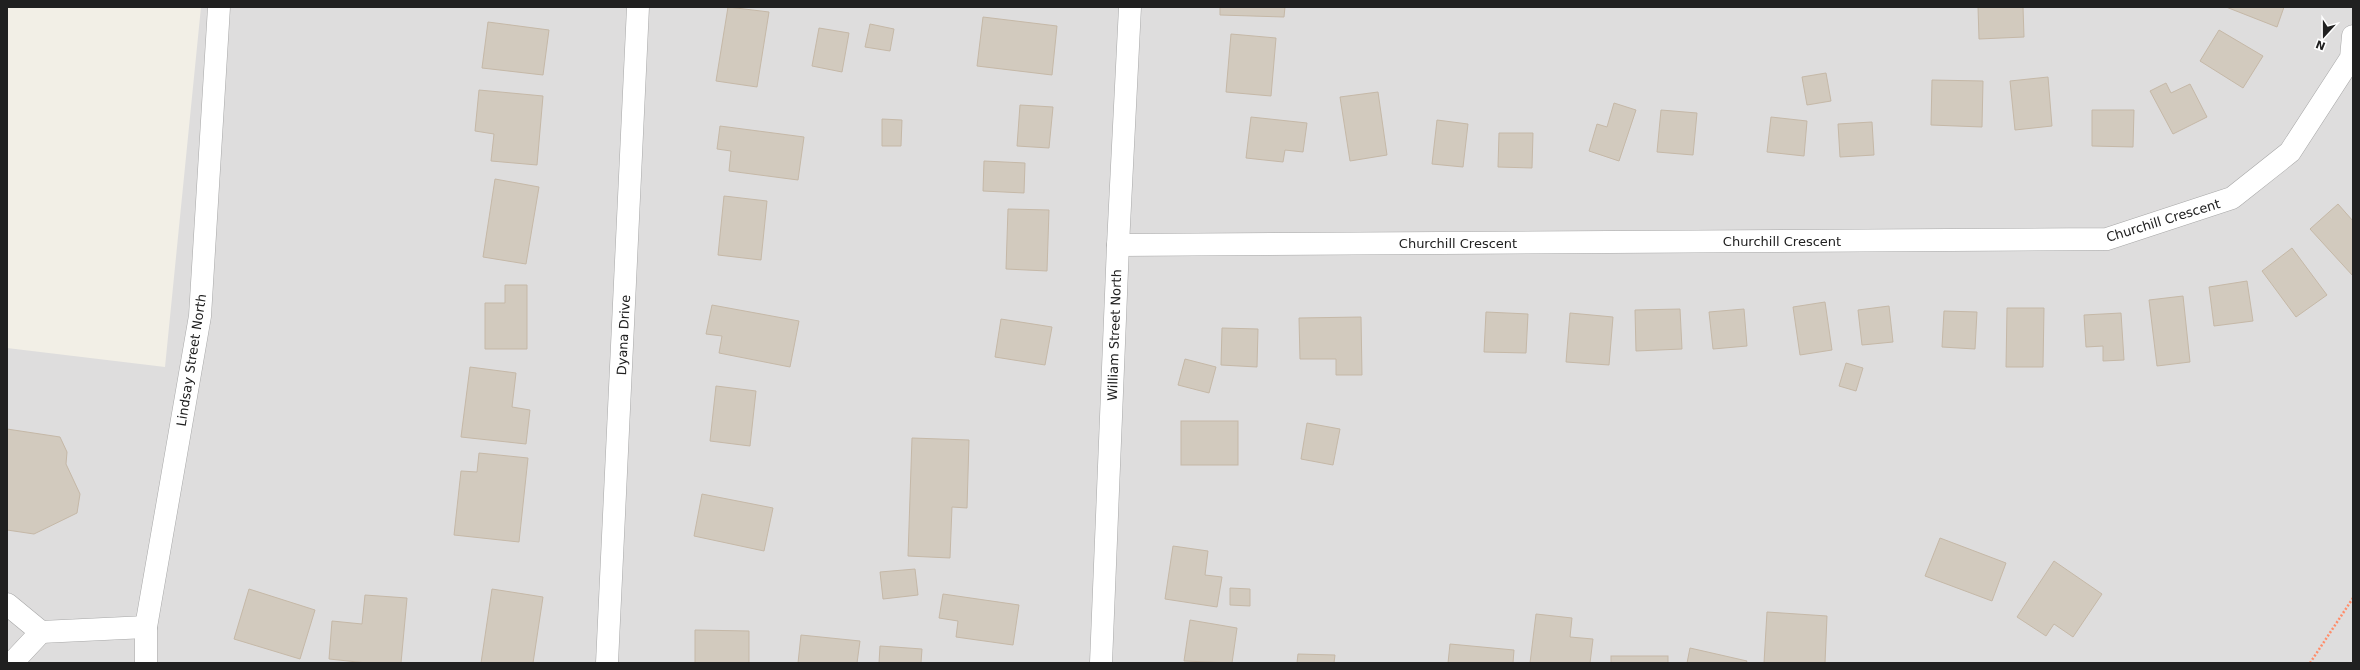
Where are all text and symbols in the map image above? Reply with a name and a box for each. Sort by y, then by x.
north arrow [2304,16,2344,56]
text: N [2314,37,2327,53]
street label: Churchill Crescent [2104,196,2222,245]
street label: Churchill Crescent [1723,234,1841,249]
street label: Churchill Crescent [1399,236,1517,251]
street label: William Street North [1105,269,1124,401]
street label: Lindsay Street North [174,293,209,427]
street label: Dyana Drive [614,294,633,376]

